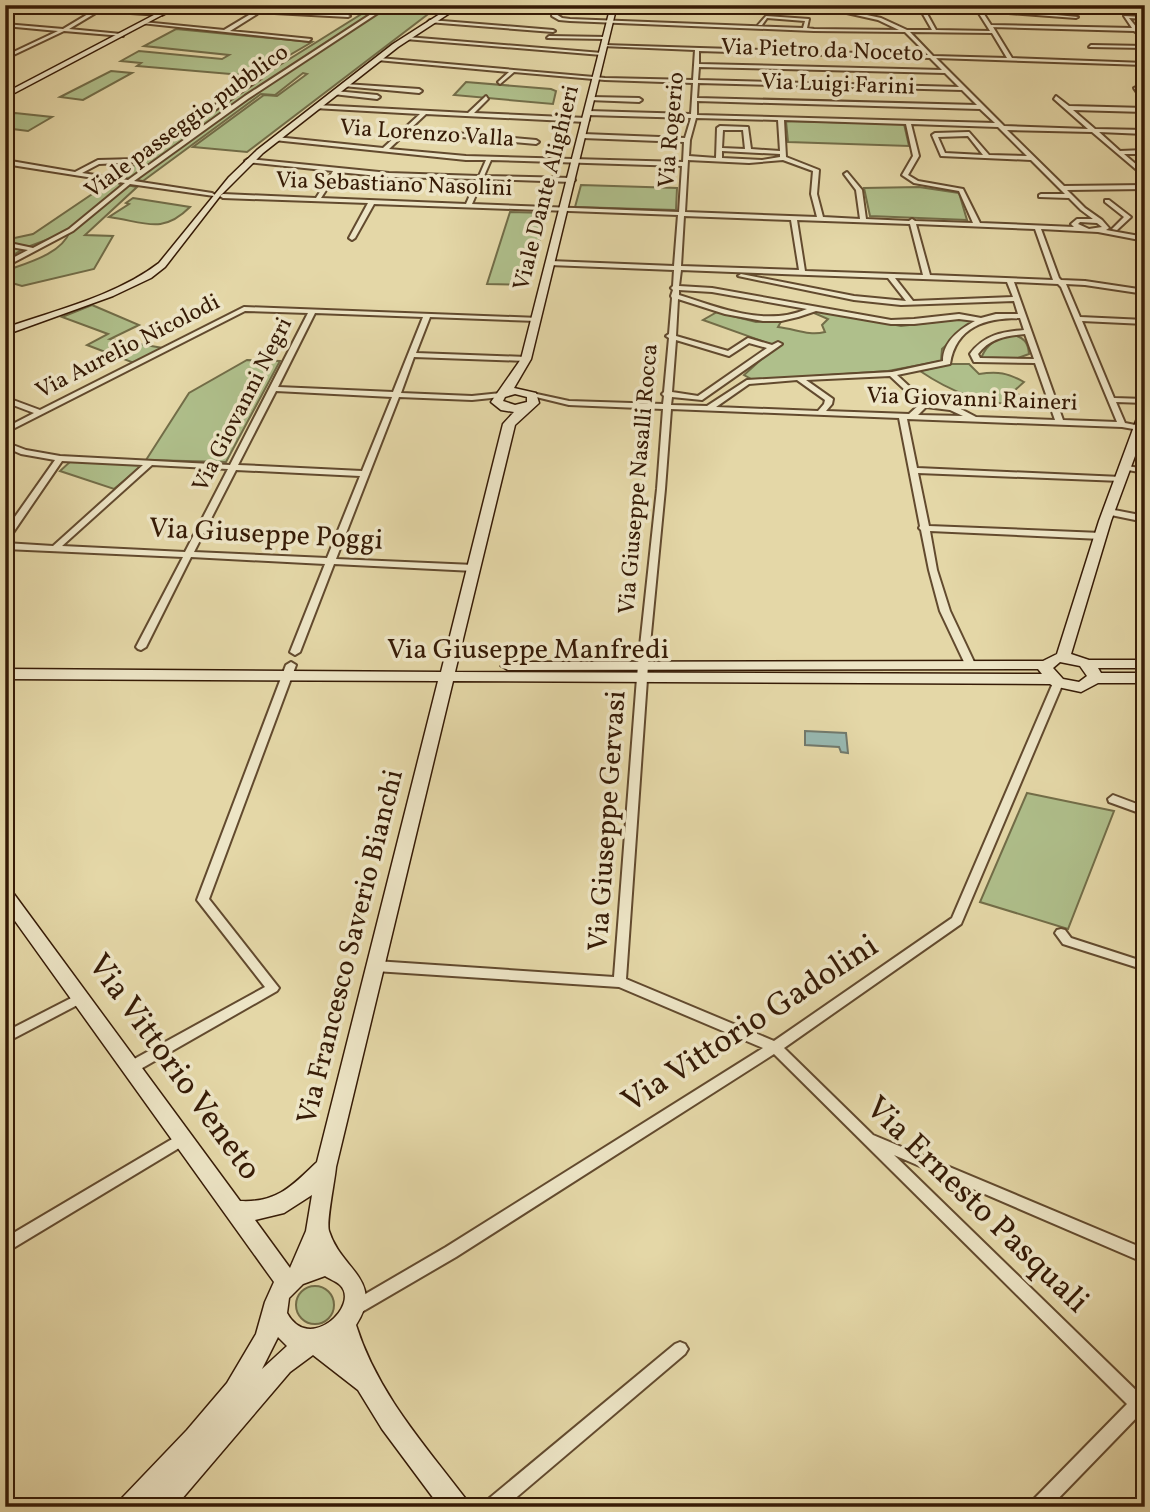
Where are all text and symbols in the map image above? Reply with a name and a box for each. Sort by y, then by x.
street label: Via Pietro da Noceto [720,31,924,71]
street label: Viale passeggio pubblico [78,37,296,207]
street label: Via Luigi Farini [760,66,916,104]
street label: Via Rogerio [651,71,693,189]
street label: Viale Dante Alighieri [506,82,588,294]
street label: Via Lorenzo Valla [339,112,515,156]
street label: Via Sebastiano Nasolini [275,165,513,205]
street label: Via Aurelio Nicolodi [30,287,226,407]
street label: Via Giovanni Negri [185,312,301,498]
street label: Via Giuseppe Nasalli Rocca [611,342,667,616]
street label: Via Giovanni Raineri [866,380,1078,420]
street label: Via Giuseppe Poggi [148,509,384,561]
street label: Via Giuseppe Manfredi [387,631,669,670]
street label: Via Giuseppe Gervasi [579,689,637,953]
street label: Via Francesco Saverio Bianchi [288,766,414,1128]
street label: Via Vittorio Gadolini [614,925,888,1125]
street label: Via Vittorio Veneto [75,945,271,1191]
street label: Via Ernesto Pasquali [854,1087,1098,1325]

